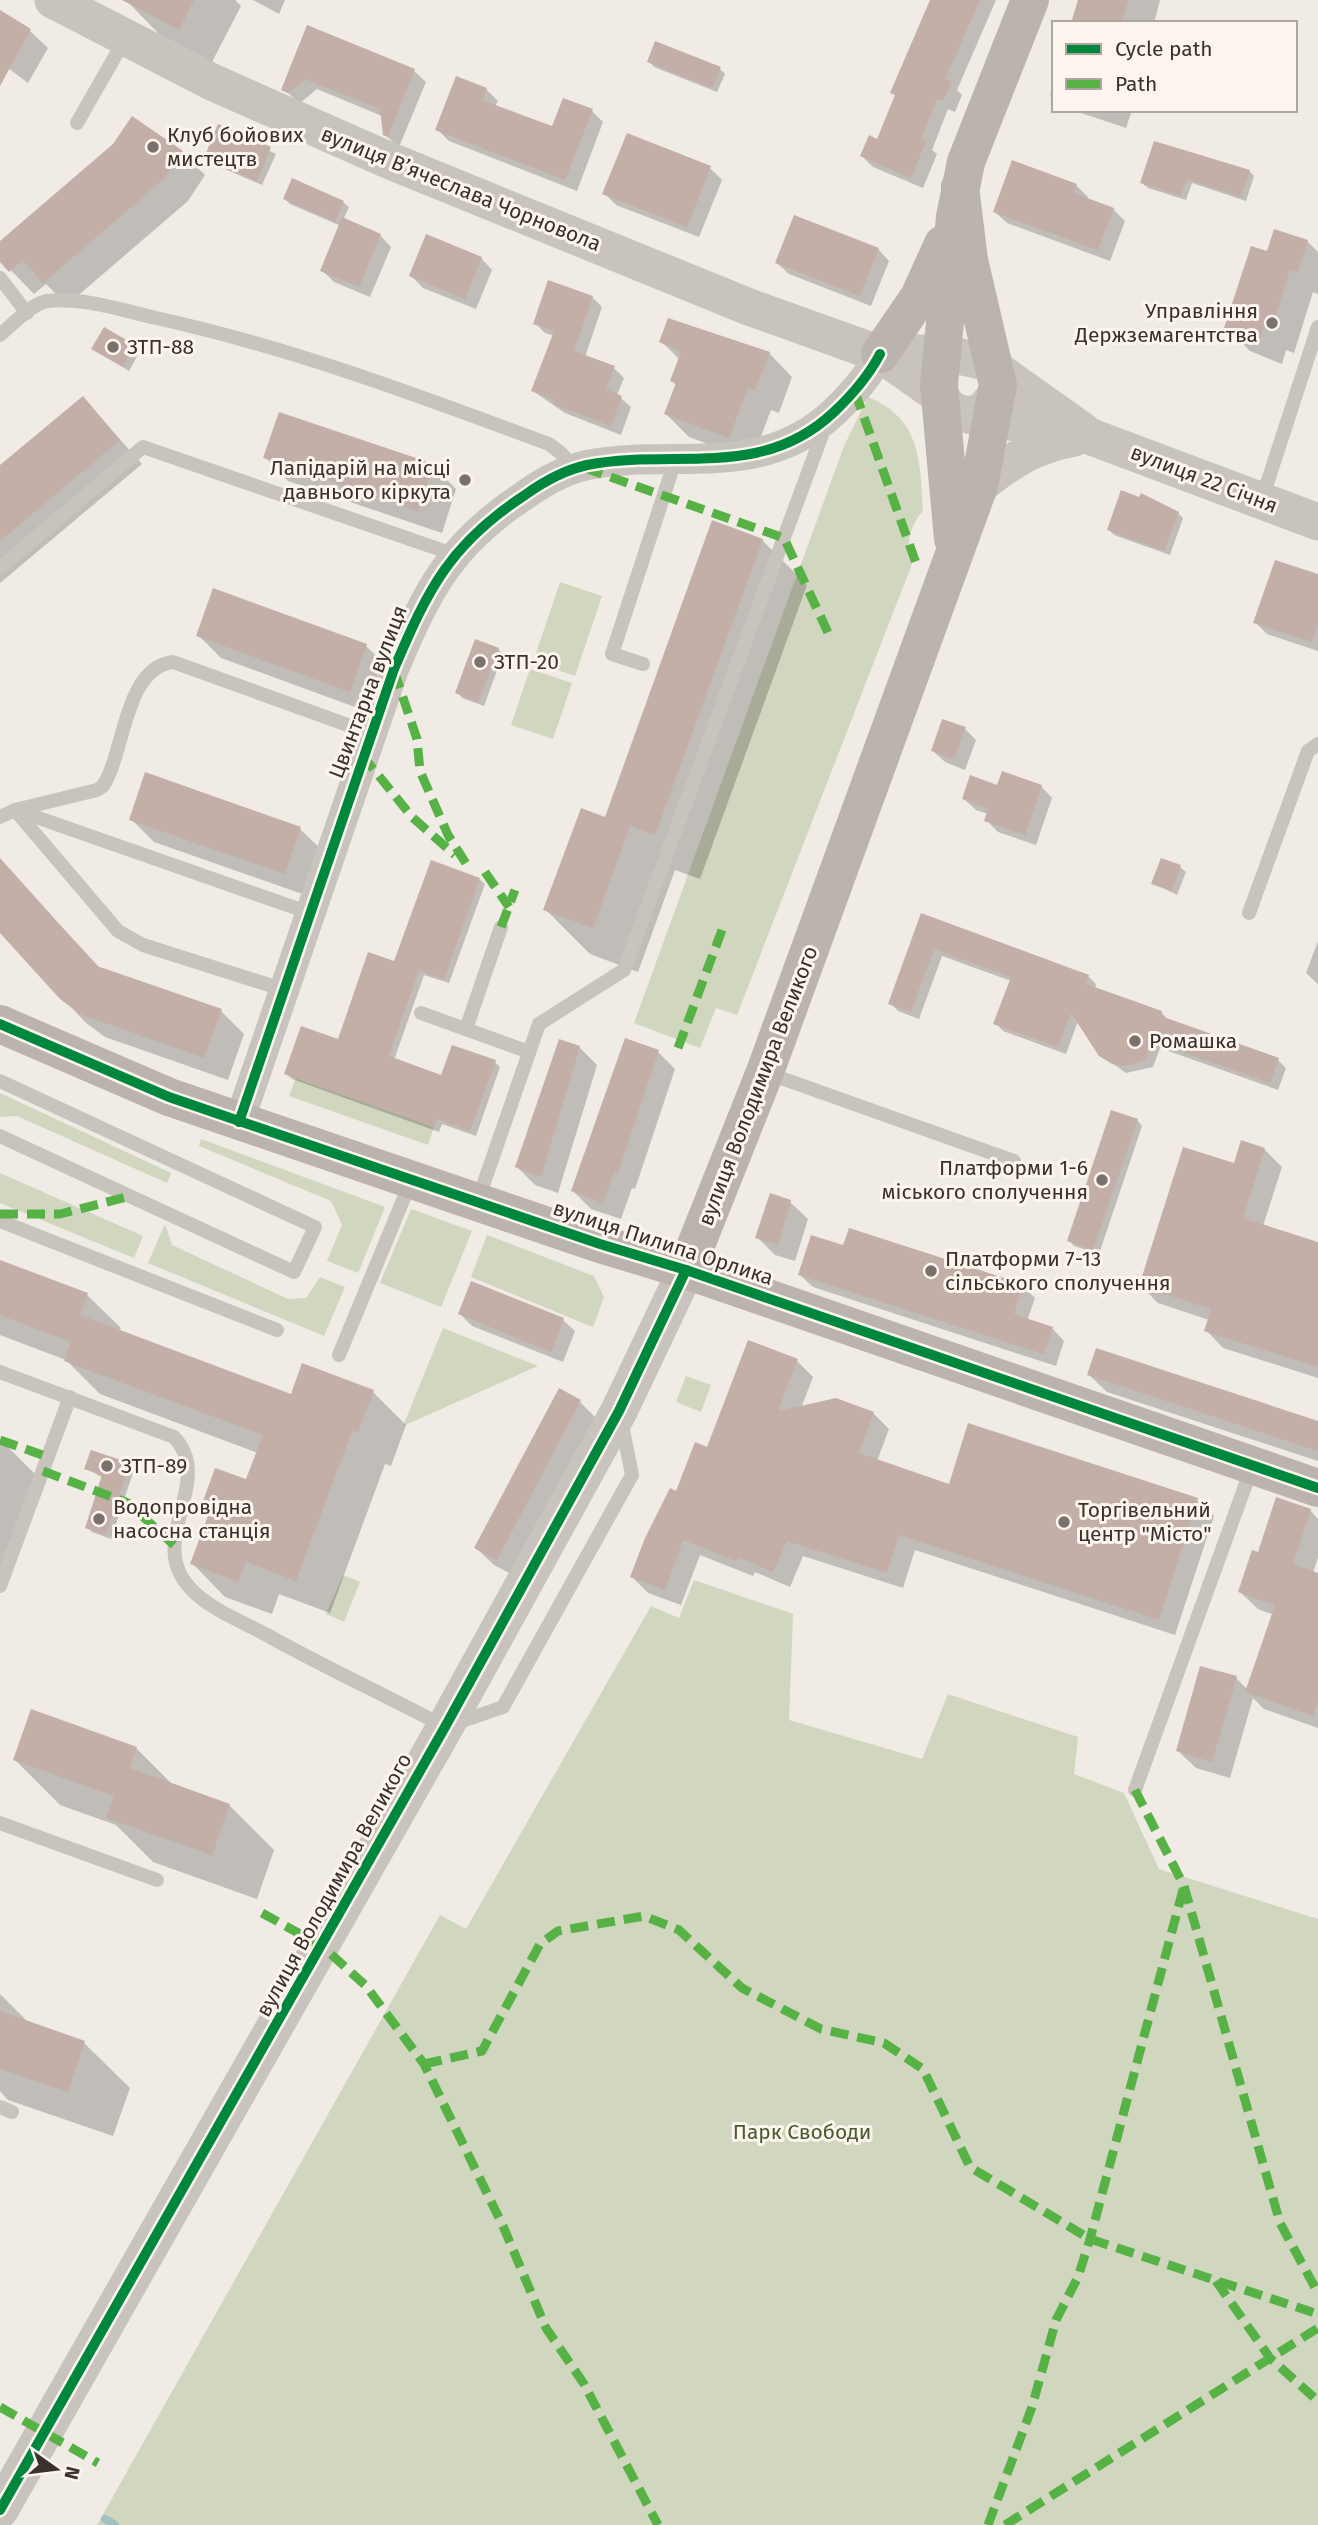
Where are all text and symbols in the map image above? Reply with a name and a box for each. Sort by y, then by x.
legend [1052,21,1297,112]
text: Cycle path [1115,36,1213,62]
text: Path [1115,71,1157,97]
street label: вулиця Вʼячеслава Чорновола [317,121,605,257]
place label: Клуб бойових мистецтв [167,122,304,172]
marker: Клуб бойових мистецтв [145,139,161,155]
place label: Управління Держземагентства [1074,298,1258,348]
marker: Управління Держземагентства [1264,315,1280,331]
place label: ЗТП-88 [127,334,194,360]
marker: ЗТП-88 [105,339,121,355]
street label: вулиця 22 Січня [1127,439,1281,519]
place label: Лапідарій на місці давнього кіркута [270,455,451,505]
marker: Лапідарій на місці давнього кіркута [457,472,473,488]
street label: Цвинтарна вулиця [323,602,413,782]
place label: ЗТП-20 [494,649,559,675]
marker: ЗТП-20 [472,654,488,670]
street label: вулиця Володимира Великого [693,943,823,1229]
place label: Ромашка [1149,1028,1237,1054]
marker: Ромашка [1127,1033,1143,1049]
place label: Платформи 1-6 міського сполучення [881,1155,1088,1205]
marker: Платформи 1-6 міського сполучення [1094,1172,1110,1188]
street label: вулиця Пилипа Орлика [550,1195,776,1291]
place label: Платформи 7-13 сільського сполучення [945,1246,1170,1296]
marker: Платформи 7-13 сільського сполучення [923,1263,939,1279]
place label: ЗТП-89 [121,1453,187,1479]
marker: ЗТП-89 [99,1458,115,1474]
place label: Водопровідна насосна станція [113,1494,271,1544]
place label: Торгівельний центр "Місто" [1078,1497,1212,1547]
marker: Водопровідна насосна станція [91,1511,107,1527]
marker: Торгівельний центр "Місто" [1056,1514,1072,1530]
street label: вулиця Володимира Великого [251,1749,417,2021]
park label: Парк Свободи [733,2119,871,2145]
north arrow [21,2434,91,2504]
text: N [59,2464,85,2482]

